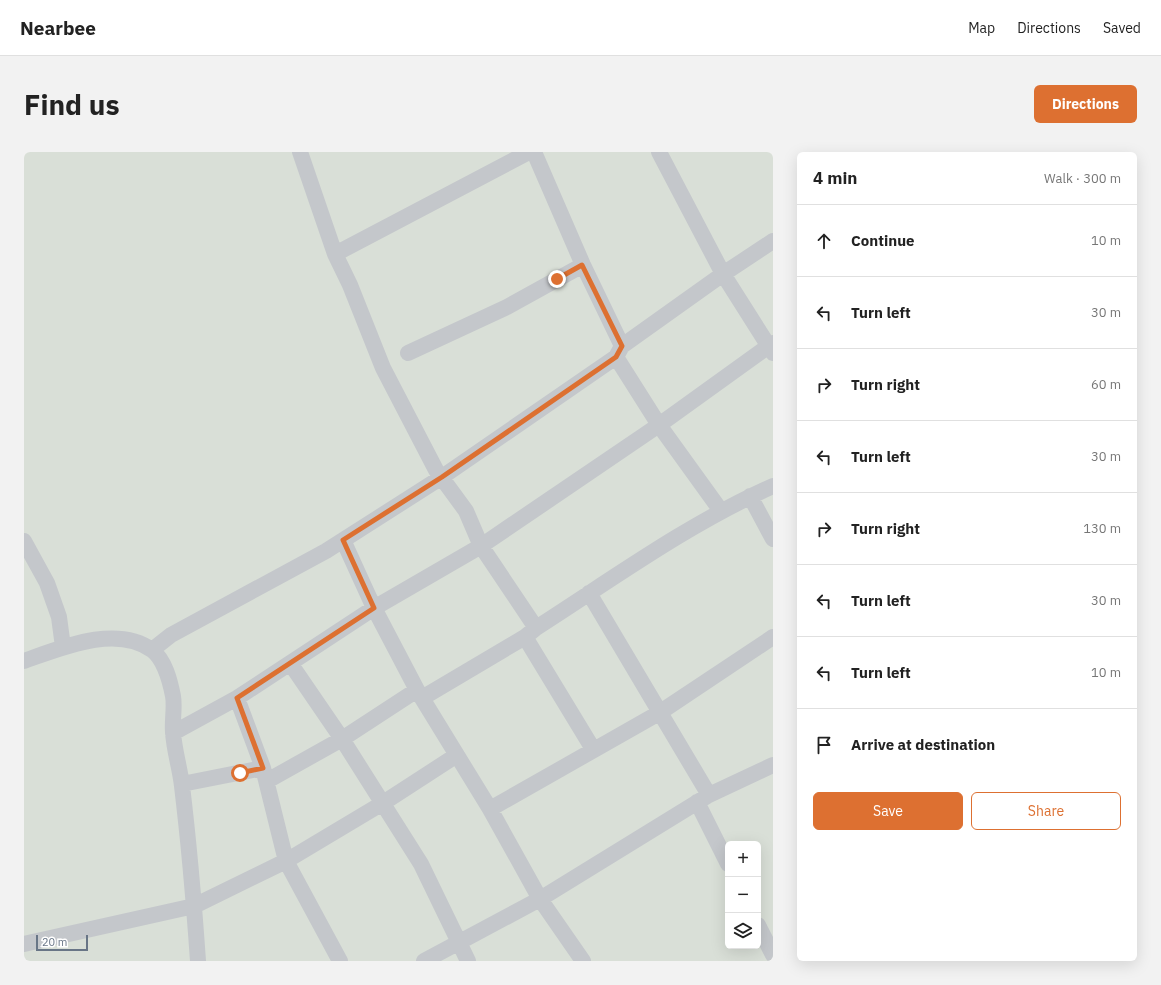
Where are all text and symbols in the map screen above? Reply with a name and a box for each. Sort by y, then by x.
text: Nearbee [20,16,96,40]
text: Map [968,19,995,37]
text: Directions [1017,19,1081,37]
text: Saved [1103,19,1141,37]
button: Directions [1034,85,1137,123]
text: Find us [24,86,120,123]
text: 4 min [813,167,857,189]
text: Walk · 300 m [1044,170,1121,187]
icon: ahead [813,230,835,252]
text: Continue [851,231,915,250]
text: 10 m [1091,232,1121,249]
route end [548,270,566,288]
icon: left [813,302,835,324]
text: Turn left [851,303,911,322]
text: 30 m [1091,304,1121,321]
icon: right [813,374,835,396]
text: Turn right [851,375,920,394]
text: 60 m [1091,376,1121,393]
icon: left [813,446,835,468]
text: Turn left [851,447,911,466]
text: 30 m [1091,448,1121,465]
icon: right [813,518,835,540]
text: Turn right [851,519,920,538]
text: 130 m [1083,520,1121,537]
icon: left [813,590,835,612]
text: Turn left [851,591,911,610]
text: 30 m [1091,592,1121,609]
icon: left [813,662,835,684]
text: Turn left [851,663,911,682]
text: 10 m [1091,664,1121,681]
icon: arrive [813,734,835,756]
text: Arrive at destination [851,735,995,754]
route start [231,764,249,782]
button: Save [813,792,963,830]
button: Share [971,792,1121,830]
map controls [725,841,761,949]
button: + [725,841,761,877]
button: − [725,877,761,913]
button: layers [725,913,761,949]
scale bar [36,933,88,952]
text: 20 m [42,935,67,949]

